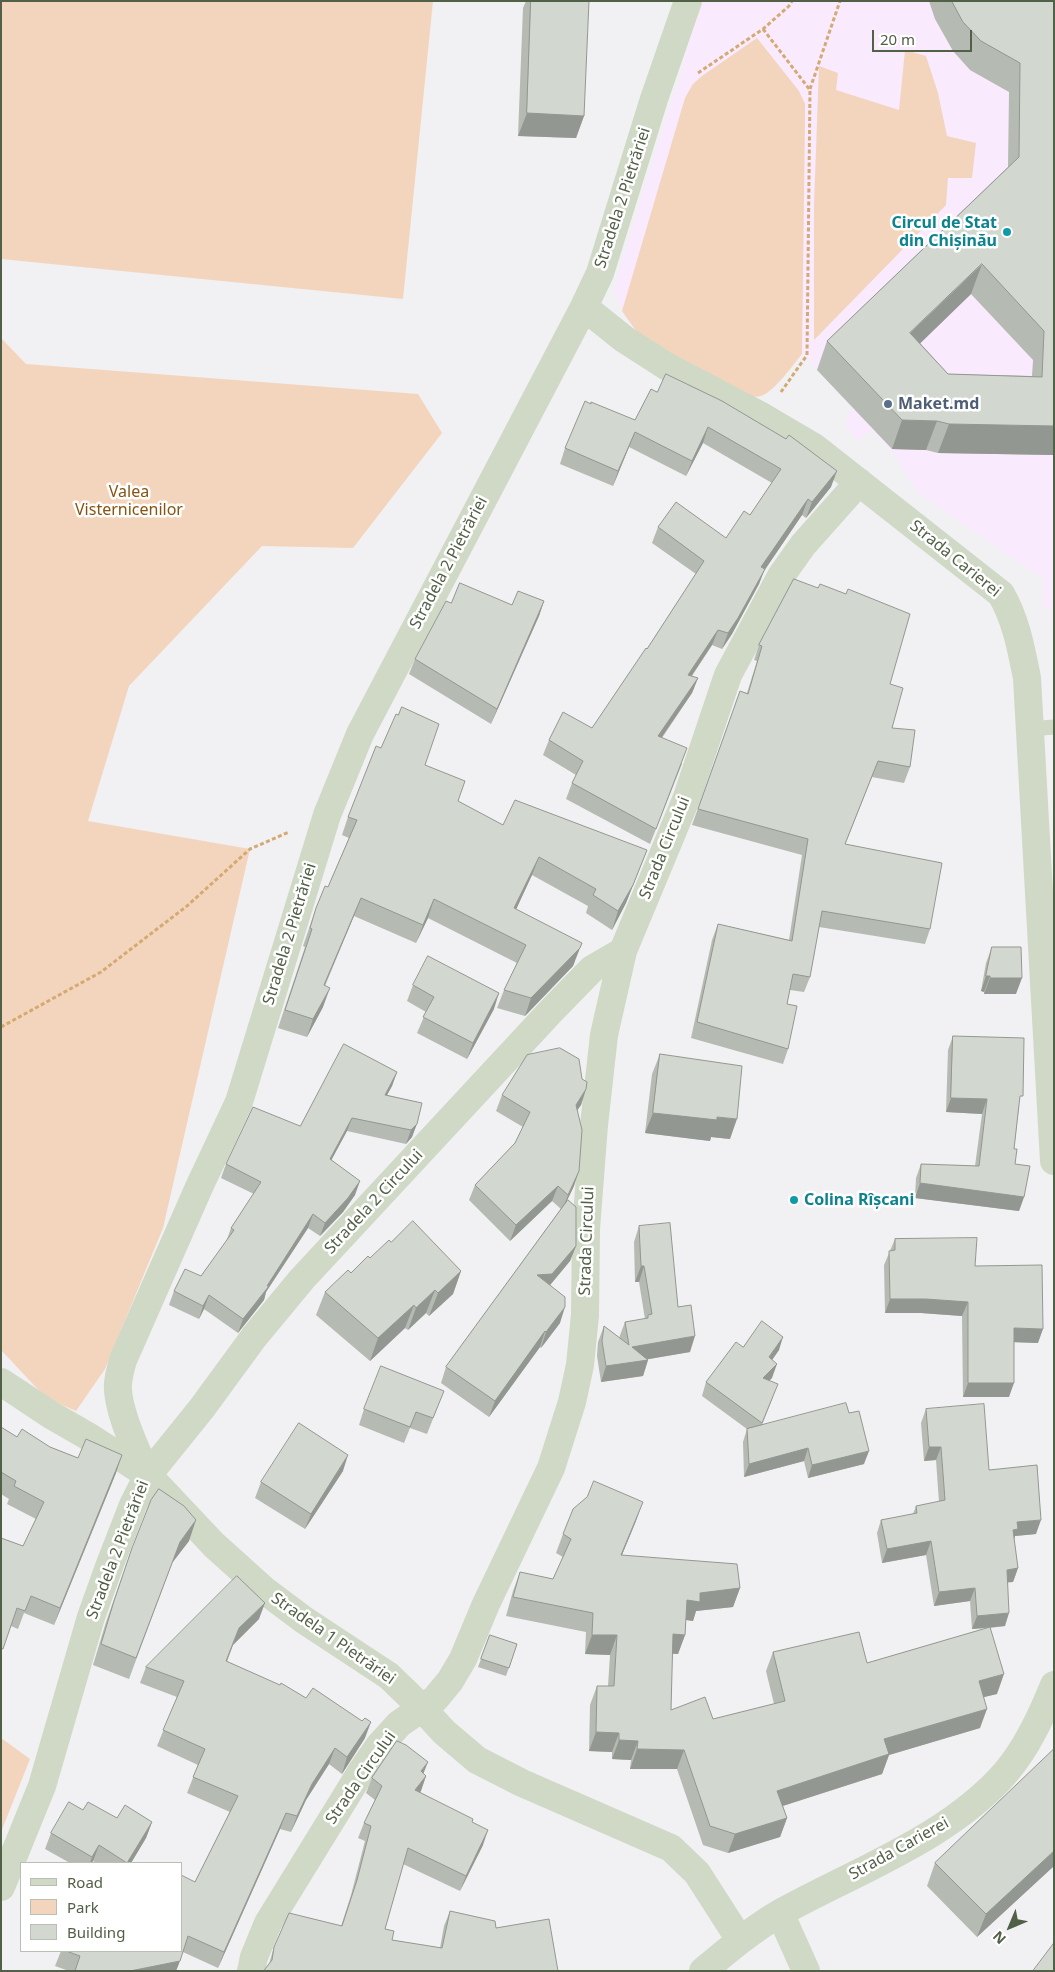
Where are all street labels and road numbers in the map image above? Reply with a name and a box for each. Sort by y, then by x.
street label: Stradela 2 Pietrăriei [591,125,655,271]
street label: Stradela 2 Pietrăriei [406,494,492,632]
street label: Strada Carierei [906,517,1004,601]
street label: Strada Circului [636,794,694,902]
street label: Stradela 2 Pietrăriei [259,861,321,1007]
street label: Stradela 2 Circului [321,1146,427,1258]
street label: Strada Circului [576,1186,598,1296]
street label: Stradela 2 Pietrăriei [83,1478,153,1622]
street label: Stradela 1 Pietrăriei [267,1589,399,1689]
street label: Strada Circului [322,1728,400,1828]
street label: Strada Carierei [846,1814,952,1884]

